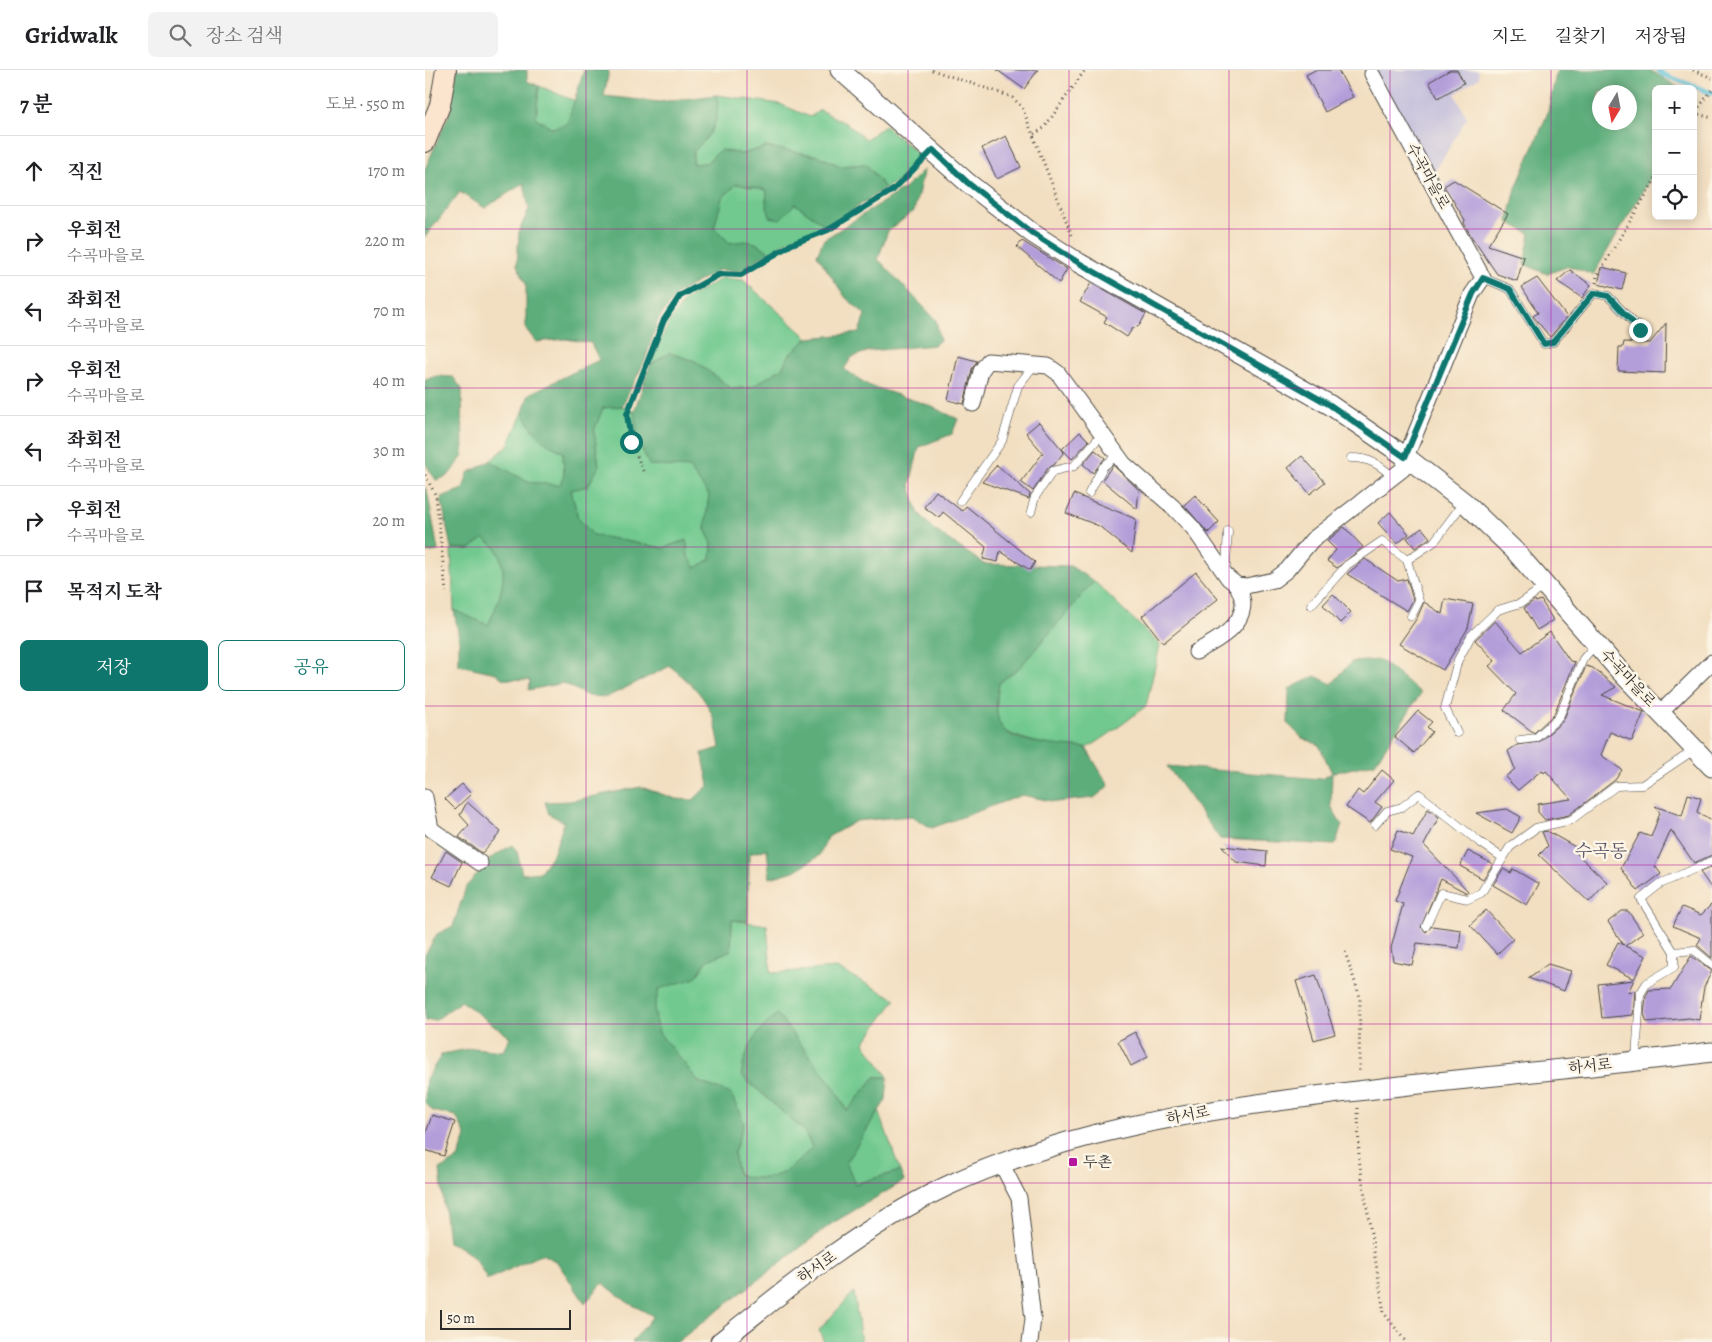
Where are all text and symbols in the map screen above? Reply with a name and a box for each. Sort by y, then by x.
search box [148,12,498,57]
text: Gridwalk [25,19,118,51]
icon: search [166,21,194,49]
text: 장소 검색 [206,23,283,49]
text: 지도 [1492,24,1527,48]
text: 길찾기 [1555,24,1607,48]
text: 저장됨 [1635,24,1687,48]
north arrow [1592,85,1637,130]
map controls [1652,85,1697,220]
button: + [1652,85,1697,130]
text: 7 분 [20,90,53,118]
text: 도보 · 550 m [326,93,405,115]
button: − [1652,130,1697,175]
street label: 수곡마을로 [1402,139,1455,213]
icon: ahead [20,157,48,185]
text: 직진 [67,159,104,185]
text: 170 m [368,160,405,182]
button: locate [1652,175,1697,220]
text: 우회전 [67,217,122,243]
icon: right [20,227,48,255]
text: 220 m [365,230,405,252]
text: 수곡마을로 [67,245,144,267]
text: 좌회전 [67,287,122,313]
icon: left [20,297,48,325]
text: 70 m [373,300,405,322]
text: 수곡마을로 [67,315,144,337]
route end [1629,319,1652,342]
text: 우회전 [67,357,122,383]
icon: right [20,367,48,395]
text: 40 m [373,370,405,392]
text: 수곡마을로 [67,385,144,407]
text: 좌회전 [67,427,122,453]
route start [620,431,643,454]
icon: left [20,437,48,465]
text: 30 m [373,440,405,462]
text: 수곡마을로 [67,455,144,477]
text: 우회전 [67,497,122,523]
icon: right [20,507,48,535]
text: 20 m [372,510,405,532]
text: 수곡마을로 [67,525,144,547]
icon: arrive [20,577,48,605]
text: 목적지 도착 [67,579,162,605]
button: 저장 [20,640,208,691]
button: 공유 [218,640,405,691]
street label: 수곡마을로 [1596,645,1660,712]
district label: 수곡동 [1575,839,1627,863]
street label: 하서로 [1567,1054,1613,1078]
street label: 하서로 [1165,1101,1212,1129]
place label: 두촌 [1083,1152,1112,1172]
marker: 두촌 [1067,1156,1079,1168]
street label: 하서로 [793,1246,841,1288]
scale bar [440,1307,571,1330]
text: 50 m [447,1309,475,1328]

